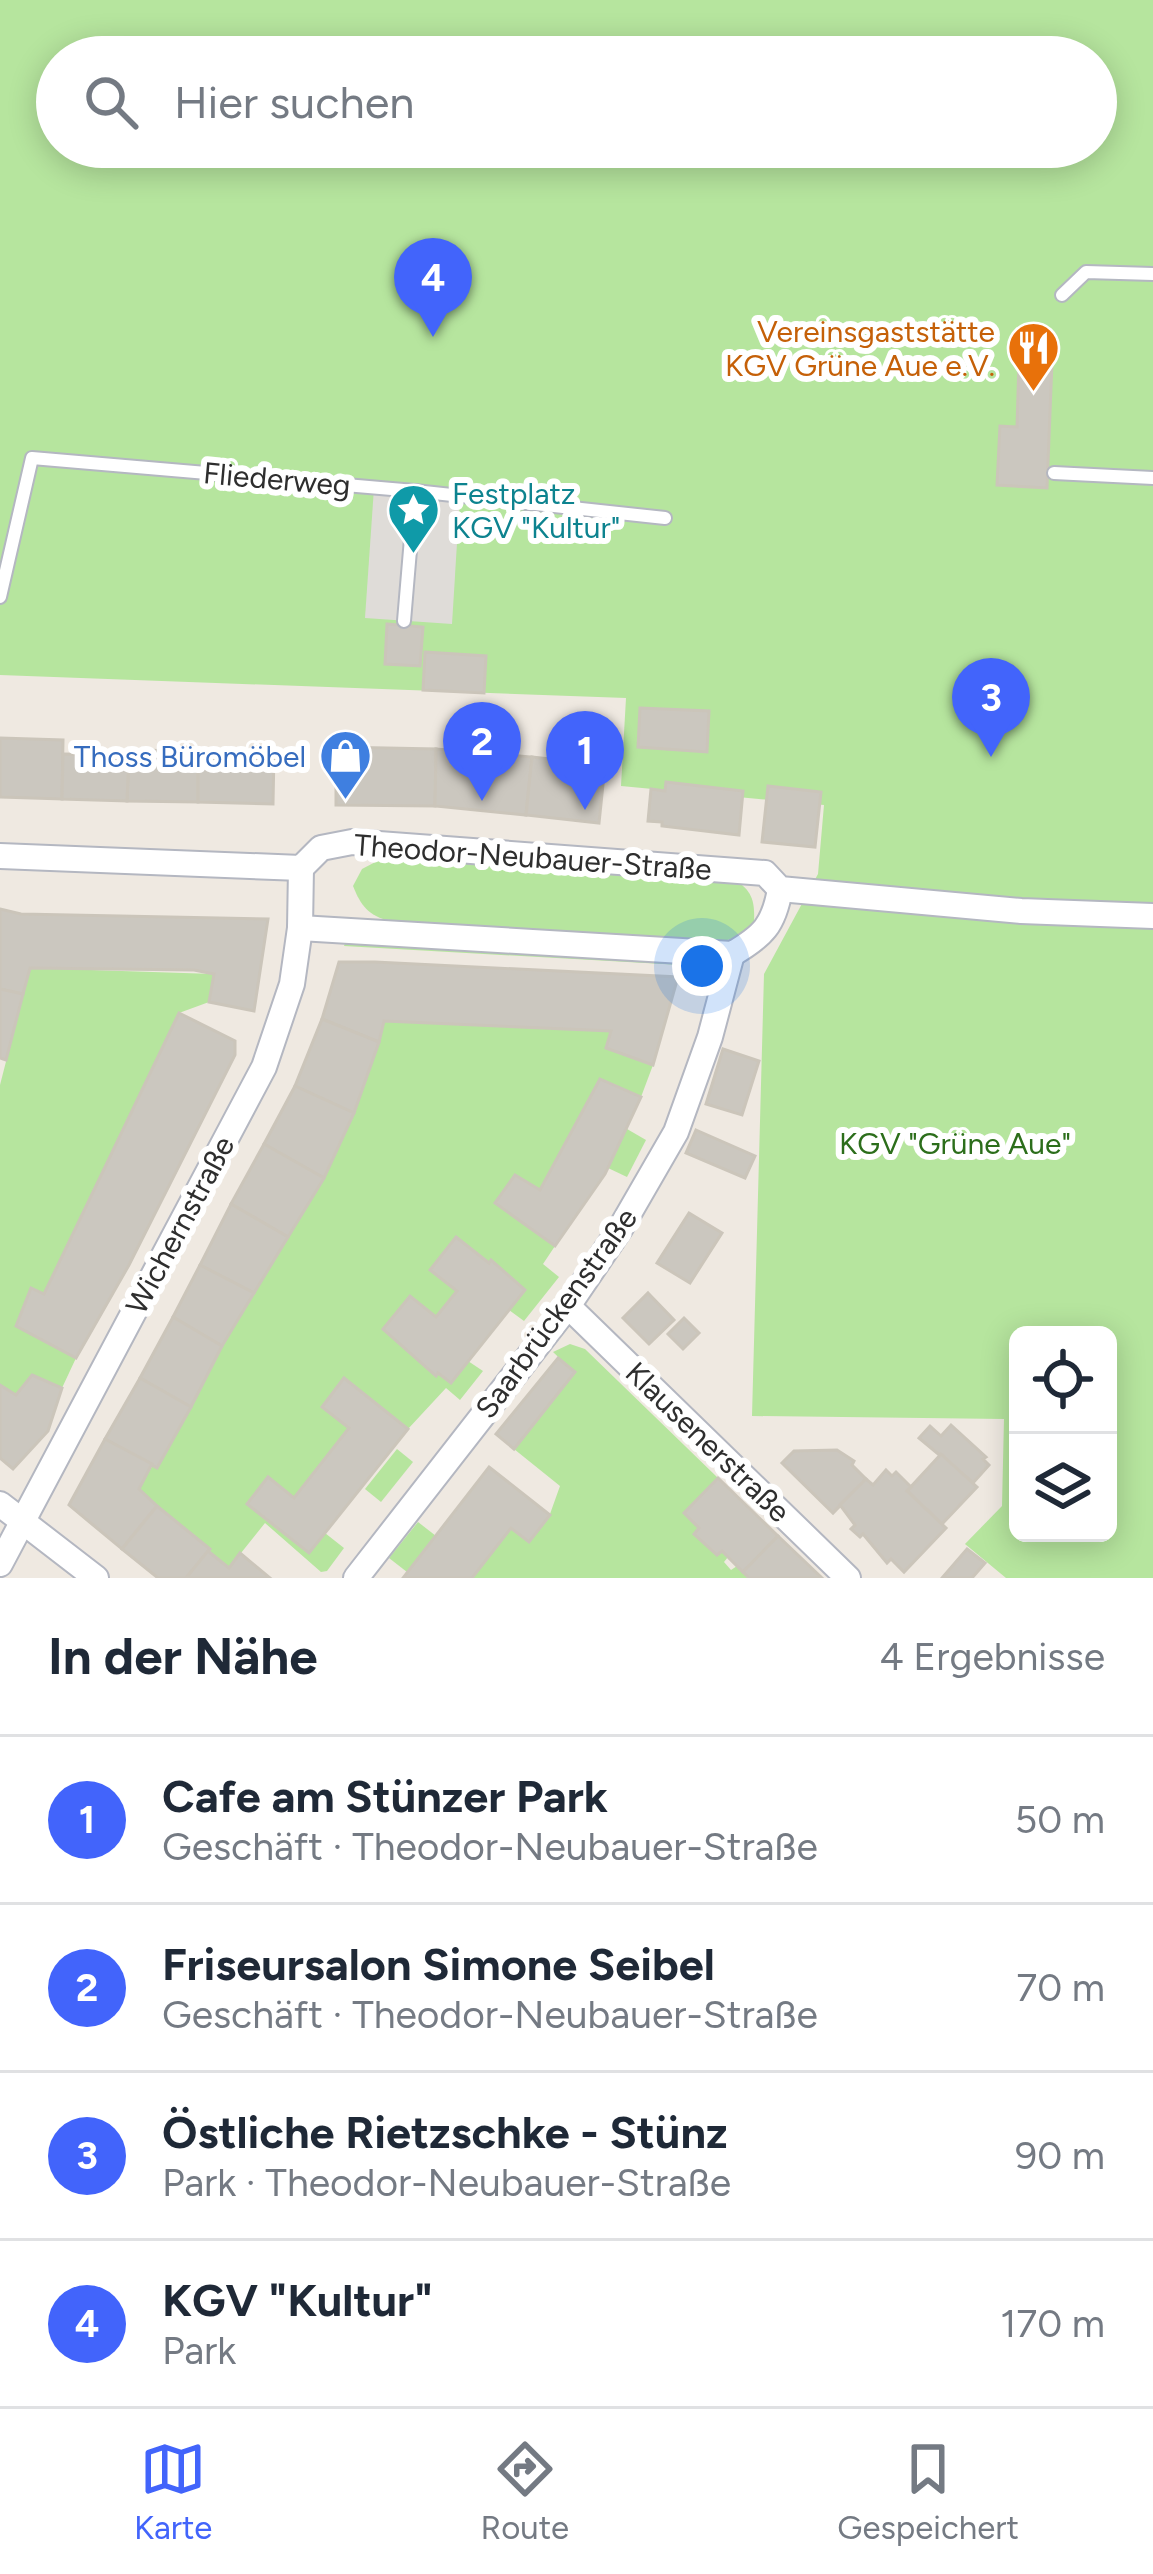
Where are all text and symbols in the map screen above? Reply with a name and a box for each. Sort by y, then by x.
search box [36,36,1117,168]
icon: search [78,69,144,135]
text: Hier suchen [174,75,414,129]
pin: 4 [394,238,472,337]
place label: Vereinsgaststätte KGV Grüne Aue e.V. [725,313,995,384]
restaurant icon: Vereinsgaststätte KGV Grüne Aue e.V. [1006,320,1062,394]
street label: Fliederweg [202,454,352,504]
place label: Festplatz KGV "Kultur" [452,475,620,546]
place icon: Festplatz KGV "Kultur" [385,482,441,556]
pin: 3 [952,658,1030,757]
pin: 2 [443,702,521,801]
pin: 1 [546,711,624,810]
shop icon: Thoss Büromöbel [317,728,373,802]
place label: Thoss Büromöbel [74,738,306,775]
street label: Theodor-Neubauer-Straße [353,826,713,888]
your location [672,936,732,996]
park label: KGV "Grüne Aue" [839,1125,1071,1162]
street label: Wichernstraße [118,1130,242,1320]
street label: Saarbrückenstraße [467,1200,645,1426]
map controls [1009,1326,1117,1542]
button: locate [1009,1326,1117,1434]
street label: Klausenerstraße [618,1354,798,1530]
button: layers [1009,1434,1117,1542]
text: In der Nähe [48,1626,318,1687]
text: 4 Ergebnisse [879,1633,1105,1680]
text: Cafe am Stünzer Park [162,1769,608,1823]
text: 1 [79,1796,95,1843]
text: 50 m [1015,1796,1105,1843]
text: Geschäft · Theodor-Neubauer-Straße [162,1823,818,1870]
text: Friseursalon Simone Seibel [162,1937,715,1991]
text: 2 [76,1964,98,2011]
text: 70 m [1016,1964,1105,2011]
text: Geschäft · Theodor-Neubauer-Straße [162,1991,818,2038]
text: Östliche Rietzschke - Stünz [162,2105,727,2159]
text: 3 [76,2132,98,2179]
text: 90 m [1015,2132,1105,2179]
text: Park · Theodor-Neubauer-Straße [162,2159,731,2206]
text: KGV "Kultur" [162,2273,433,2327]
text: 4 [75,2300,99,2347]
text: 170 m [1000,2300,1105,2347]
text: Park [162,2327,236,2374]
tab: Karte [134,2436,212,2547]
tab: Route [481,2436,569,2547]
tab: Gespeichert [837,2436,1019,2547]

